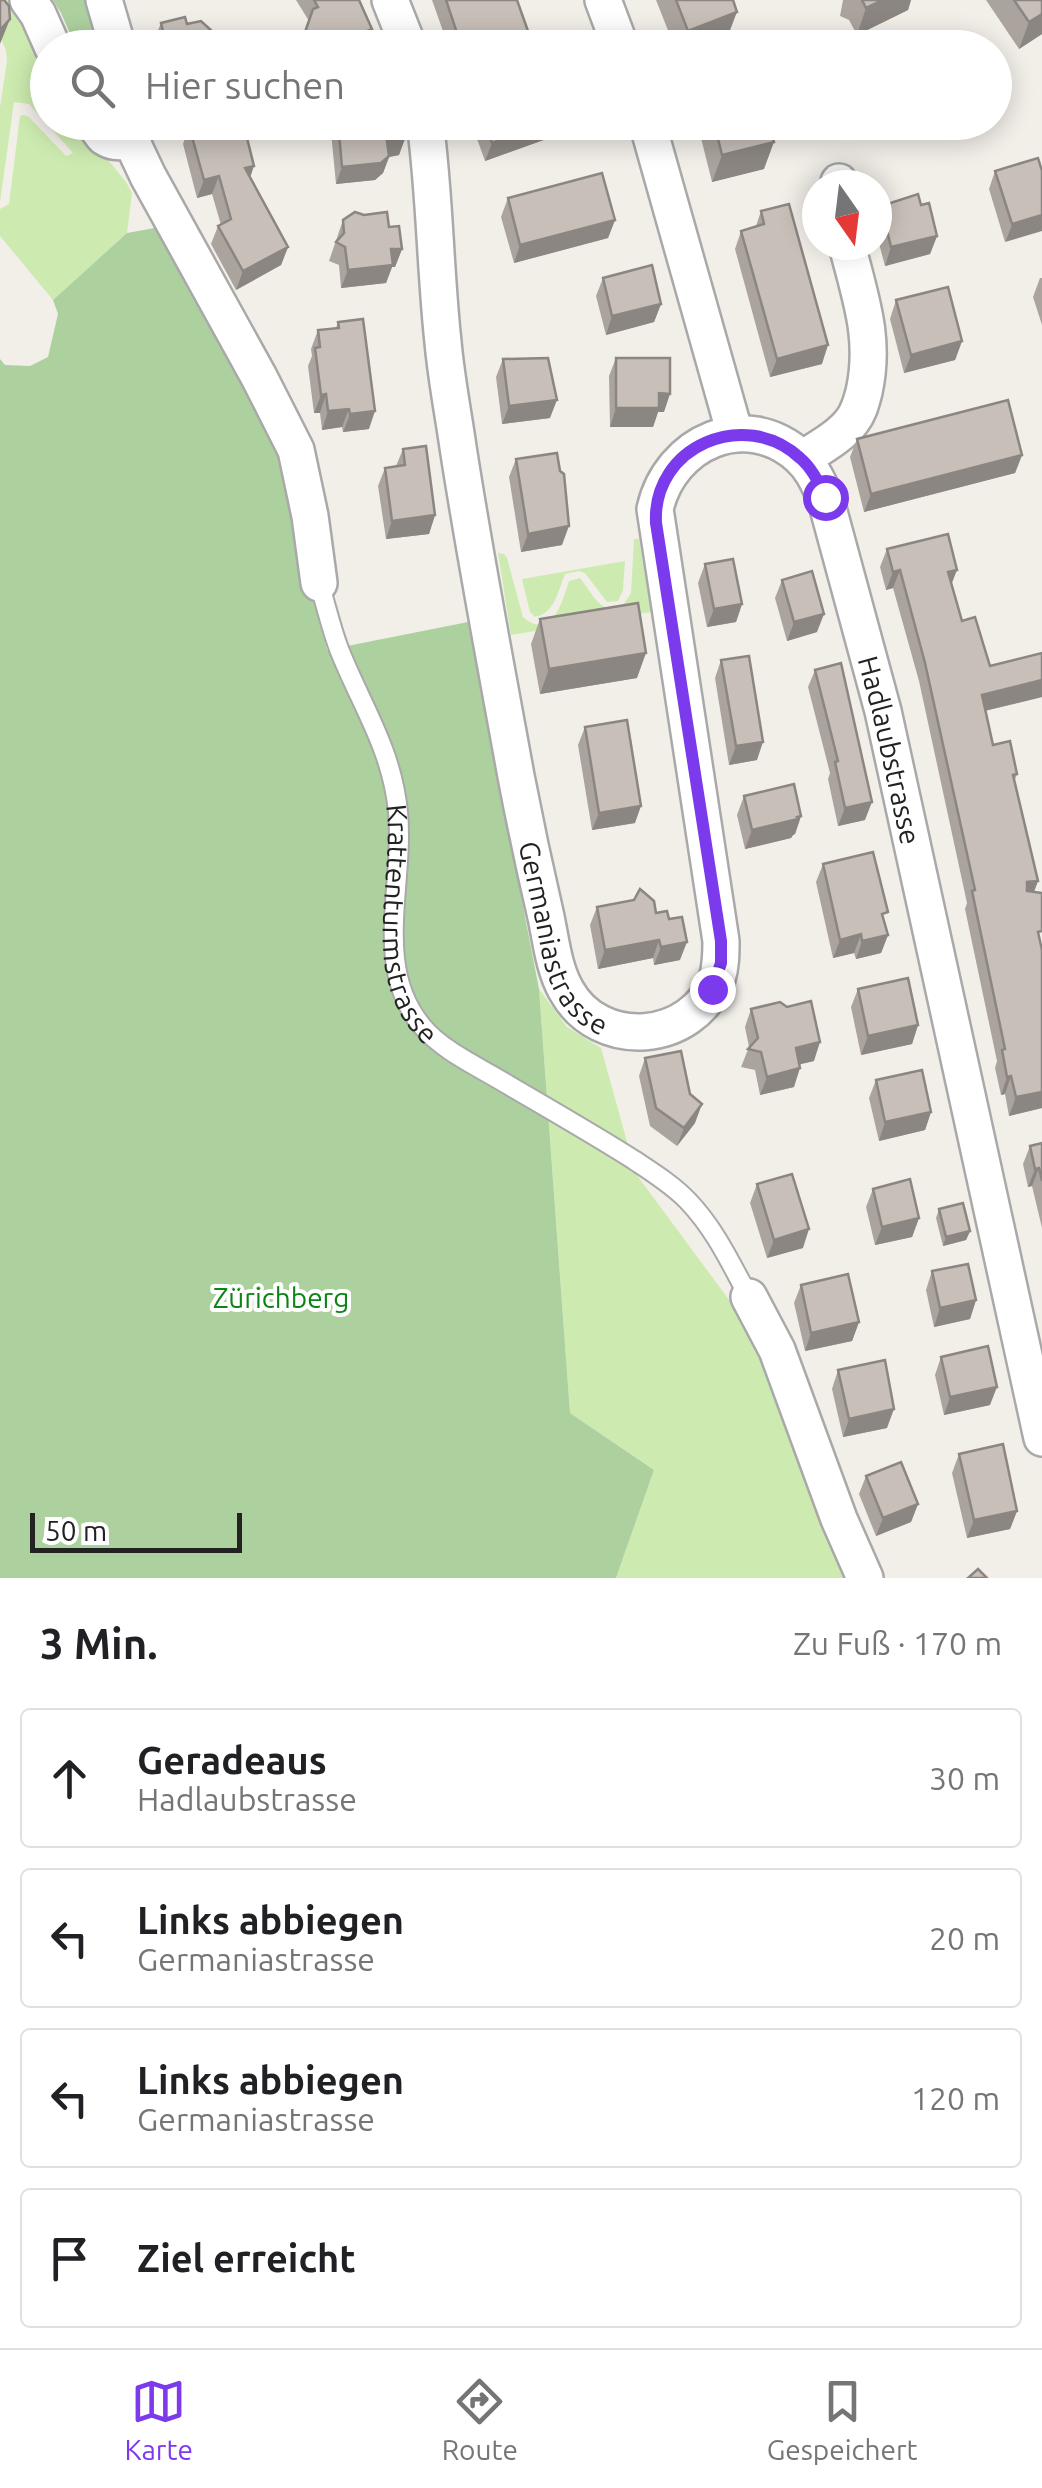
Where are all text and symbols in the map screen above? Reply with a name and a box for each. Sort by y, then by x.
search box [30,30,1012,140]
icon: search [65,58,120,113]
text: Hier suchen [145,64,345,106]
north arrow [802,170,892,260]
route start [803,475,849,521]
street label: Hadlaubstrasse [853,652,927,847]
street label: Krattenturmstrasse [378,803,445,1049]
street label: Germaniastrasse [514,838,613,1040]
route end [690,967,736,1013]
park label: Zürichberg [213,1282,349,1313]
scale bar [30,1508,242,1552]
text: 50 m [45,1515,107,1546]
text: 3 Min. [40,1620,158,1667]
text: Zu Fuß · 170 m [793,1625,1002,1661]
text: Geradeaus [137,1739,327,1781]
icon: ahead [42,1751,97,1806]
text: 30 m [929,1760,1000,1796]
text: Hadlaubstrasse [137,1781,357,1817]
text: Links abbiegen [137,1899,404,1941]
icon: left [42,1911,97,1966]
text: 20 m [929,1920,1000,1956]
text: Germaniastrasse [137,1941,375,1977]
text: Links abbiegen [137,2059,404,2101]
icon: left [42,2071,97,2126]
text: 120 m [911,2080,1000,2116]
text: Germaniastrasse [137,2101,375,2137]
icon: arrive [42,2231,97,2286]
text: Ziel erreicht [137,2237,356,2279]
tab: Karte [124,2374,193,2465]
tab: Route [442,2374,518,2465]
tab: Gespeichert [767,2374,918,2465]

